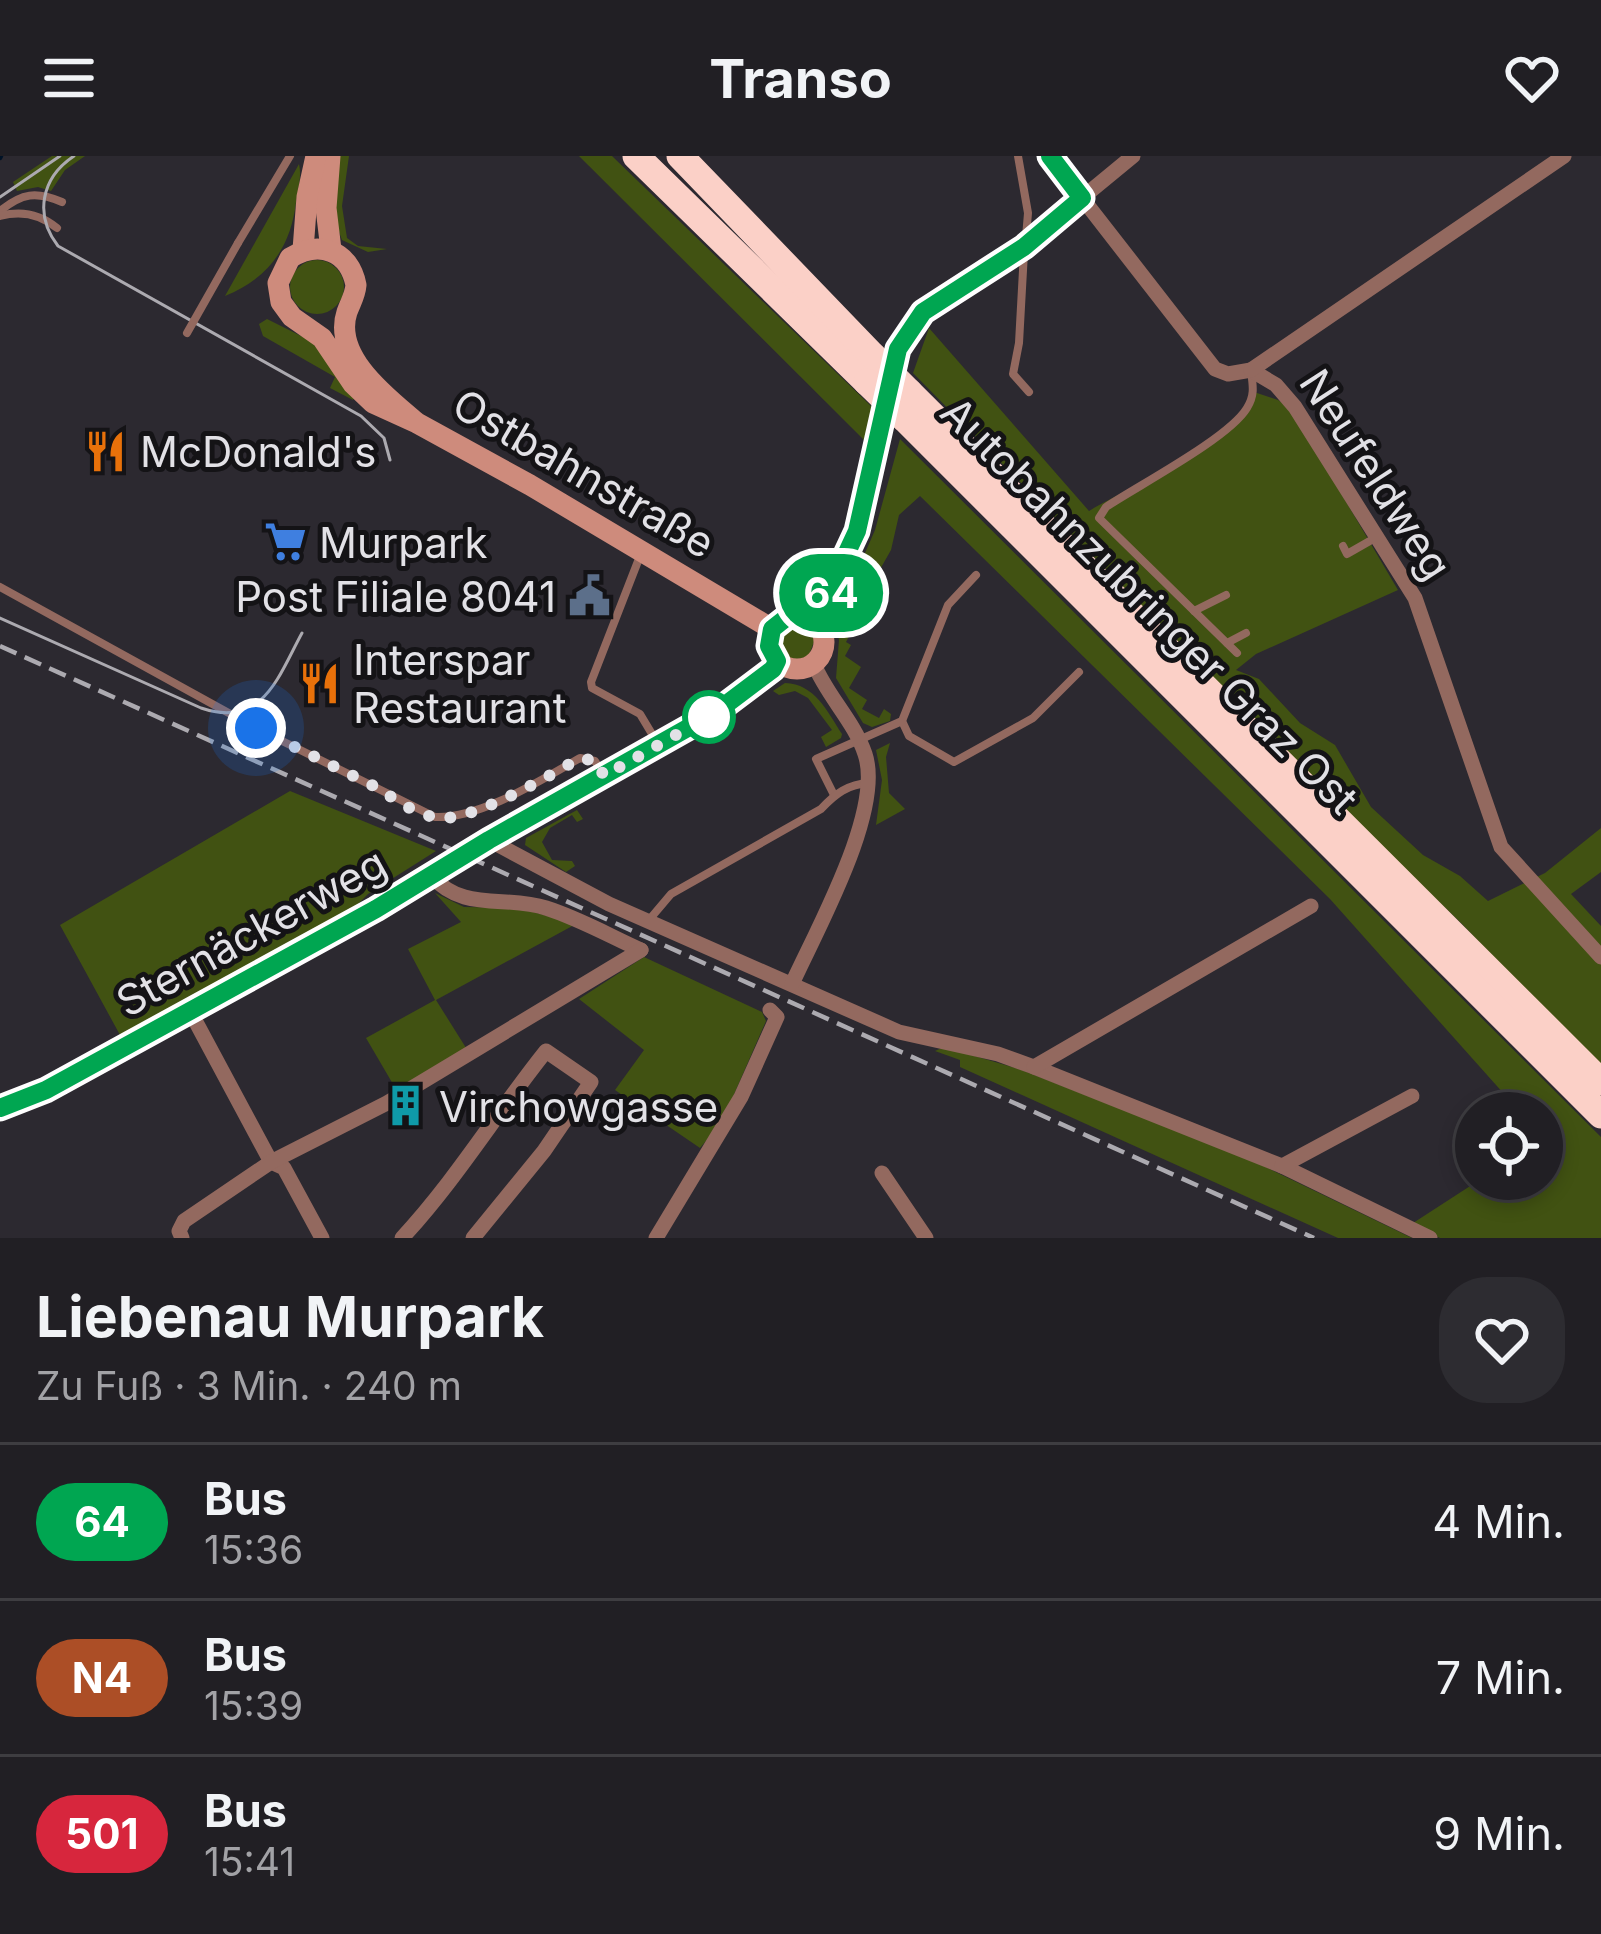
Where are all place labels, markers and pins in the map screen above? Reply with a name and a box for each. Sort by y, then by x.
place label: McDonald's [140,426,376,477]
restaurant icon: McDonald's [83,428,129,474]
place label: Murpark [319,517,487,568]
supermarket icon: Murpark [262,519,308,565]
place label: Post Filiale 8041 [235,571,556,622]
public building icon: Post Filiale 8041 [567,573,613,619]
place label: Interspar Restaurant [353,634,566,733]
restaurant icon: Interspar Restaurant [296,660,342,706]
unlabelled marker [684,692,734,742]
place label: Virchowgasse [439,1081,718,1132]
building icon: Virchowgasse [382,1083,428,1129]

